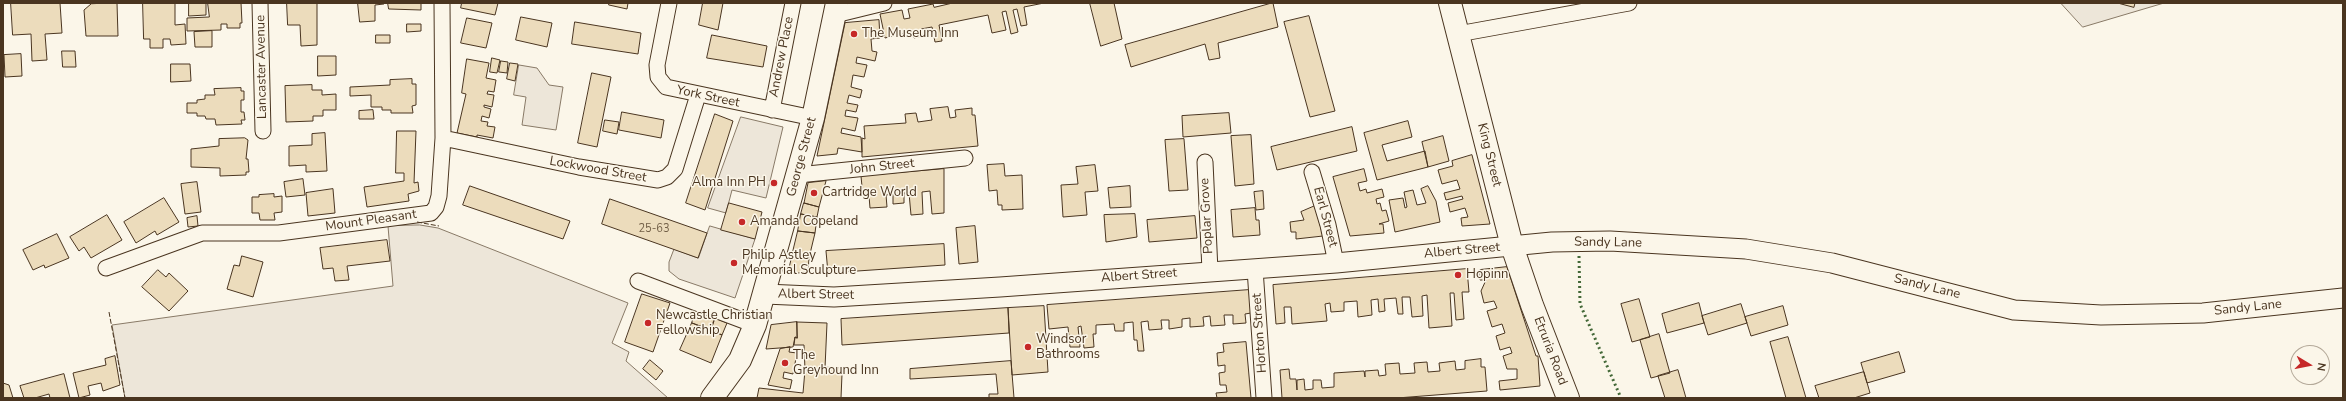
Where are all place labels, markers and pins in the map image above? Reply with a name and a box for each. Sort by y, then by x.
place label: The Museum Inn [862,26,959,42]
marker: The Museum Inn [849,29,859,39]
place label: Alma Inn PH [692,175,766,191]
marker: Alma Inn PH [769,178,779,188]
place label: Cartridge World [822,185,917,201]
marker: Cartridge World [809,188,819,198]
place label: Amanda Copeland [750,214,858,230]
marker: Amanda Copeland [737,217,747,227]
place label: Philip Astley Memorial Sculpture [742,248,856,279]
marker: Philip Astley Memorial Sculpture [729,258,739,268]
place label: Hopinn [1466,267,1508,283]
marker: Hopinn [1453,270,1463,280]
place label: Newcastle Christian Fellowship [656,308,773,339]
marker: Newcastle Christian Fellowship [643,318,653,328]
place label: Windsor Bathrooms [1036,332,1100,363]
marker: Windsor Bathrooms [1023,342,1033,352]
place label: The Greyhound Inn [793,348,879,379]
marker: The Greyhound Inn [780,358,790,368]

